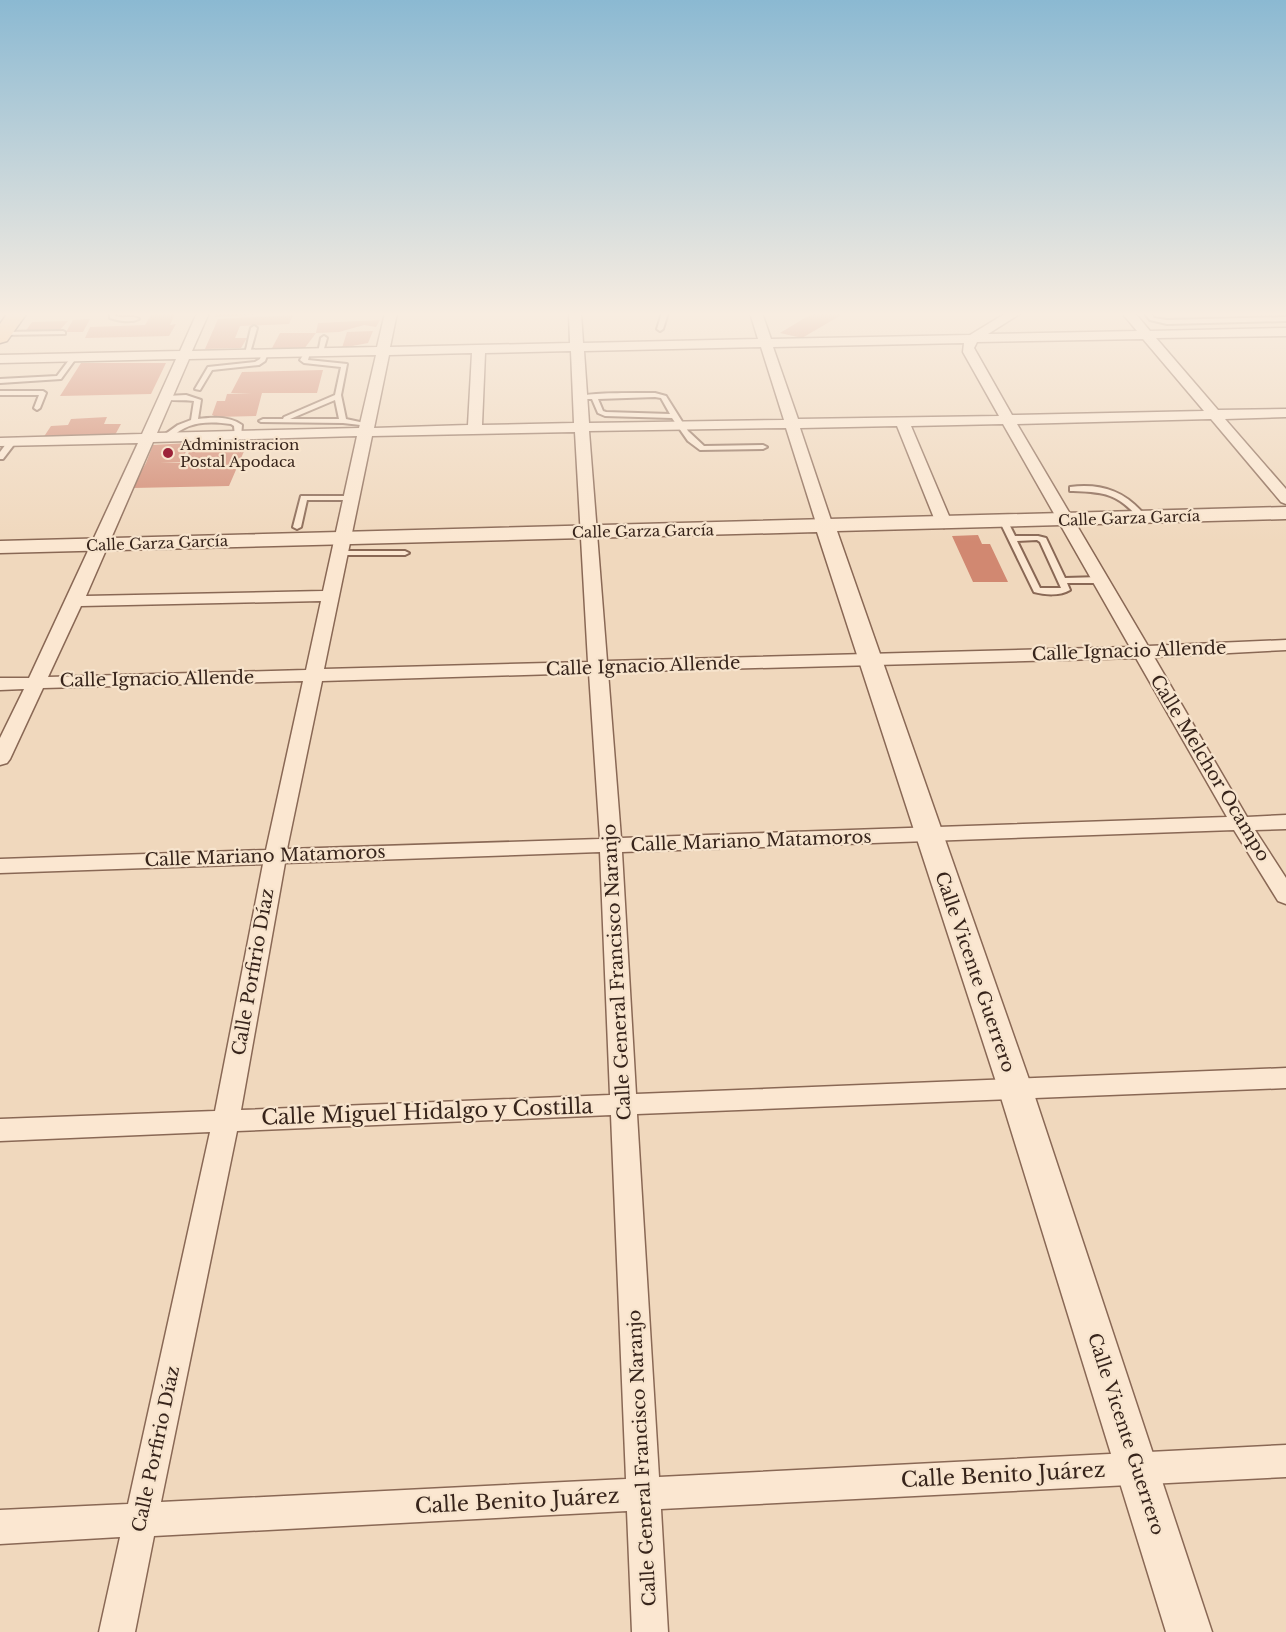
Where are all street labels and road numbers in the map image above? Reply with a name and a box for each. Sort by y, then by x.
street label: Calle Garza García [1058,506,1201,530]
street label: Calle Garza García [572,520,715,542]
street label: Calle Garza García [86,531,229,555]
street label: Calle Ignacio Allende [1031,637,1227,665]
street label: Calle Ignacio Allende [545,652,741,680]
street label: Calle Ignacio Allende [60,666,254,692]
street label: Calle Melchor Ocampo [1145,671,1275,865]
street label: Calle General Francisco Naranjo [598,823,636,1121]
street label: Calle Mariano Matamoros [630,826,872,856]
street label: Calle Mariano Matamoros [144,841,386,871]
street label: Calle Vicente Guerrero [930,869,1020,1075]
street label: Calle Porfirio Díaz [227,887,279,1057]
street label: Calle Miguel Hidalgo y Costilla [261,1093,594,1131]
street label: Calle General Francisco Naranjo [623,1309,661,1607]
street label: Calle Vicente Guerrero [1083,1330,1169,1538]
street label: Calle Porfirio Díaz [128,1364,184,1534]
street label: Calle Benito Juárez [900,1457,1106,1493]
street label: Calle Benito Juárez [414,1483,620,1519]

